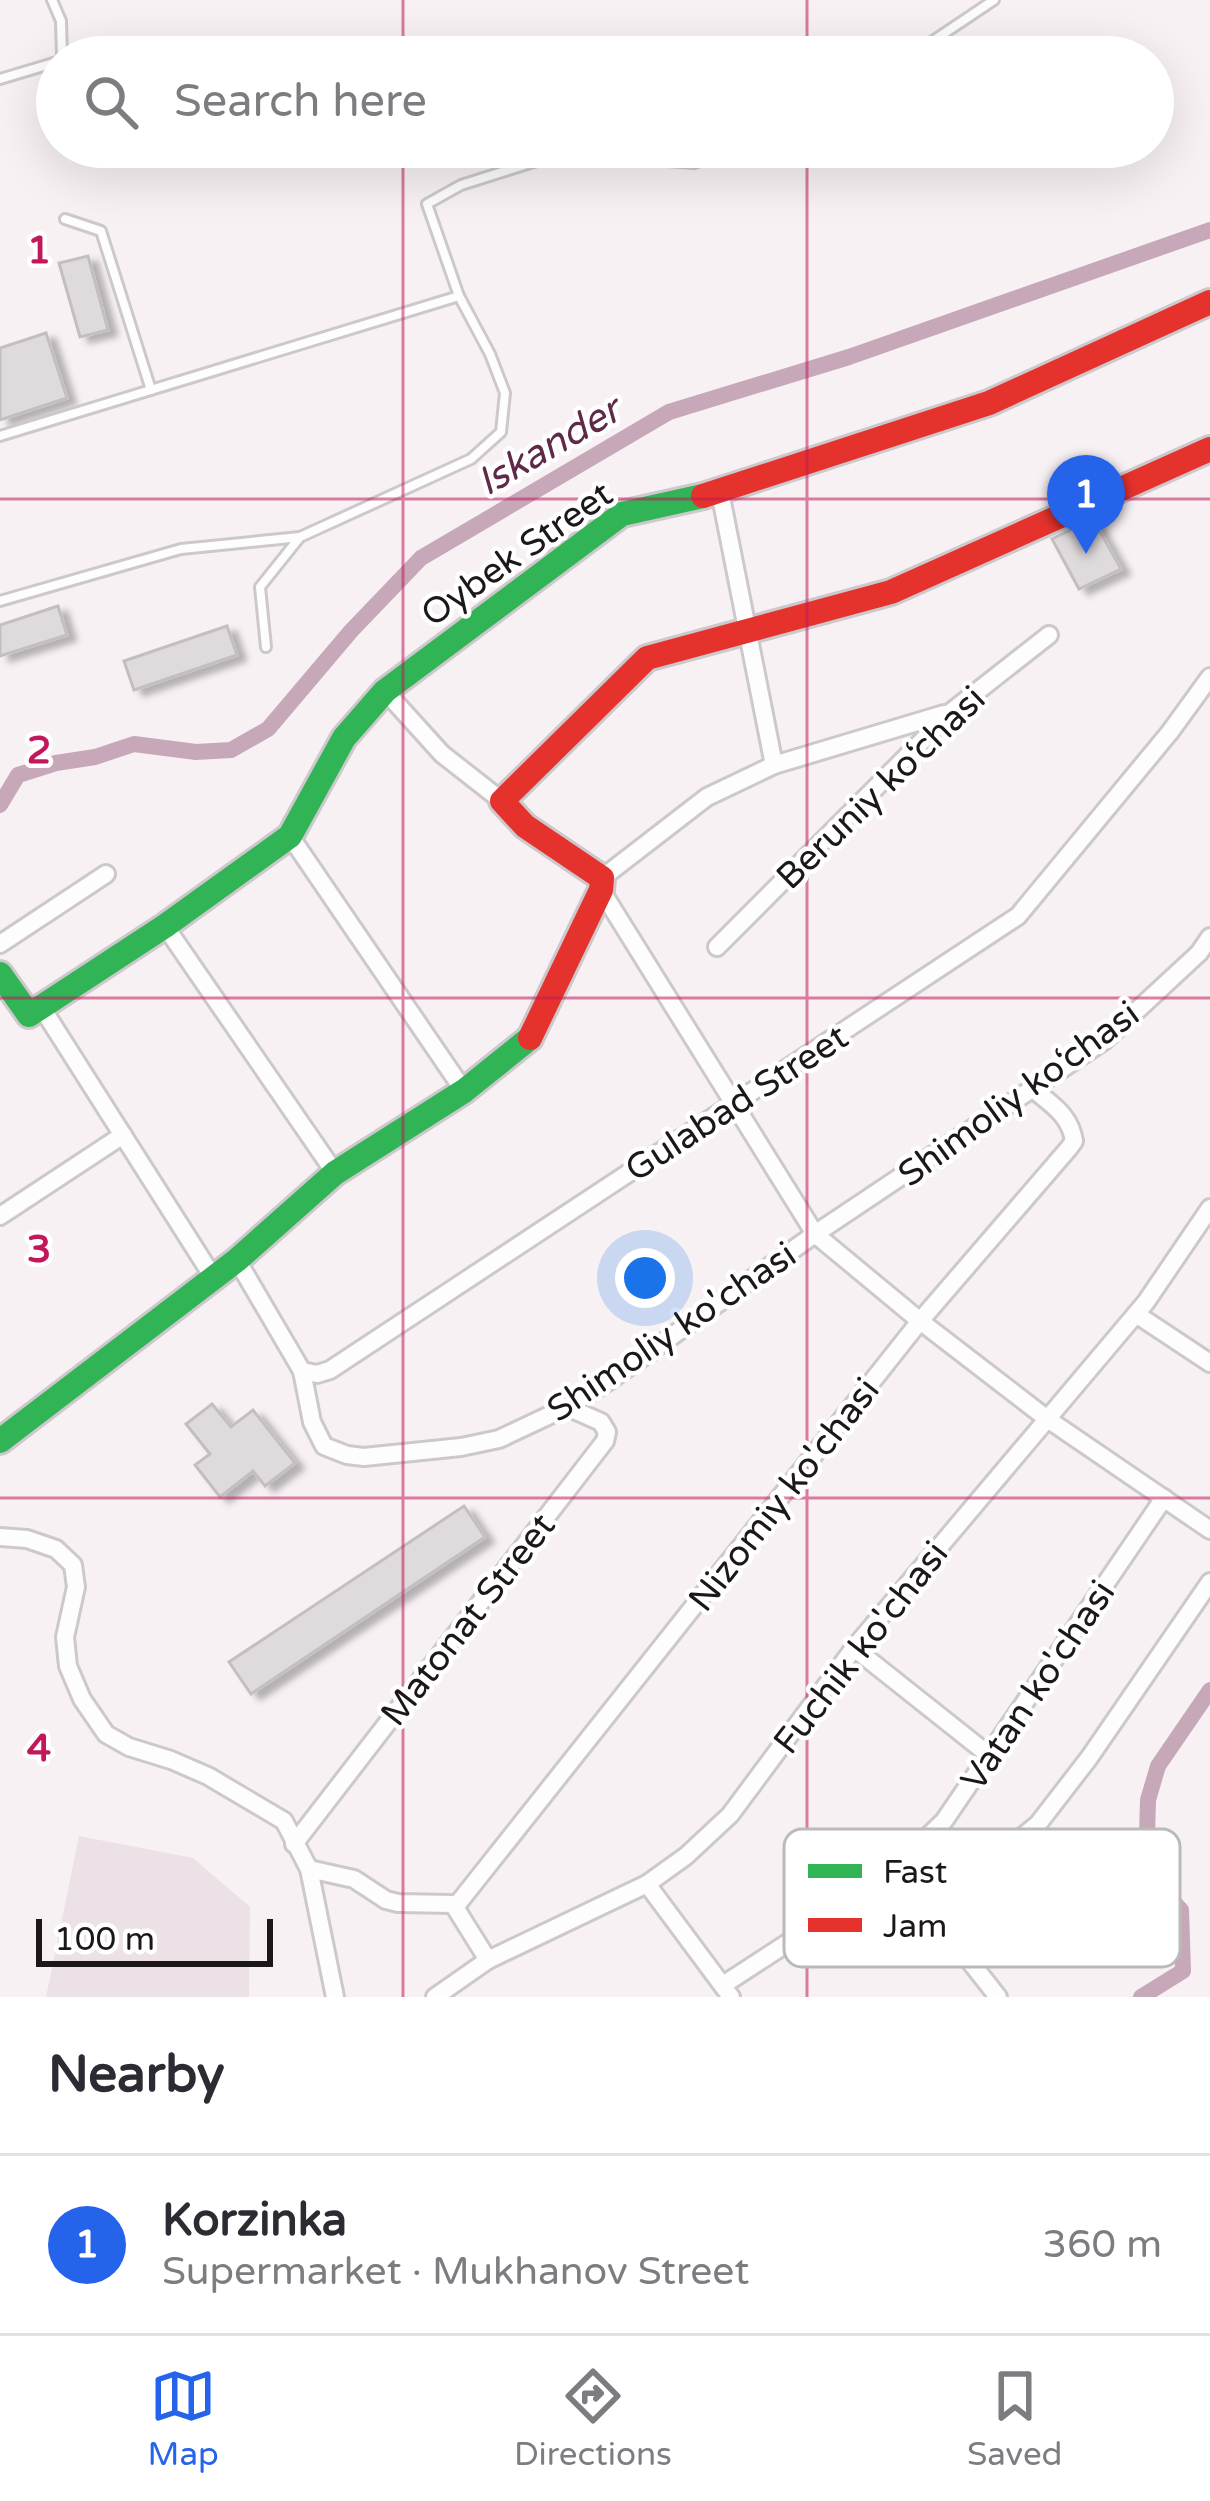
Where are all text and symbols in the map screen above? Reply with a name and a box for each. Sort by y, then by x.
search box [36,36,1174,168]
icon: search [78,69,144,135]
text: Search here [174,75,427,129]
text: 1 [27,227,51,274]
water label: Iskander [469,384,633,506]
pin: 1 [1047,455,1125,554]
street label: Oybek Street [413,473,621,636]
street label: Beruniy ko‘chasi [768,678,994,899]
text: 2 [27,727,51,774]
street label: Shimoliy ko‘chasi [890,992,1148,1196]
street label: Gulabad Street [618,1015,856,1191]
text: 3 [27,1226,51,1273]
street label: Shimoliy ko'chasi [539,1233,804,1431]
your location [615,1248,675,1308]
street label: Nizomiy ko'chasi [680,1370,889,1620]
street label: Matonat Street [372,1505,564,1735]
street label: Fuchik ko'chasi [765,1533,958,1763]
street label: Vatan ko'chasi [952,1573,1124,1799]
text: 4 [27,1725,51,1772]
legend [784,1829,1180,1967]
text: Fast [883,1853,947,1892]
text: Jam [883,1907,947,1946]
scale bar [36,1913,273,1966]
text: 100 m [54,1920,155,1959]
text: Nearby [48,2044,225,2106]
text: Korzinka [162,2194,347,2248]
text: 1 [75,2221,99,2268]
text: 360 m [1043,2221,1162,2268]
text: Supermarket · Mukhanov Street [162,2248,749,2295]
tab: Map [148,2363,219,2474]
tab: Directions [514,2363,672,2474]
tab: Saved [967,2363,1062,2474]

